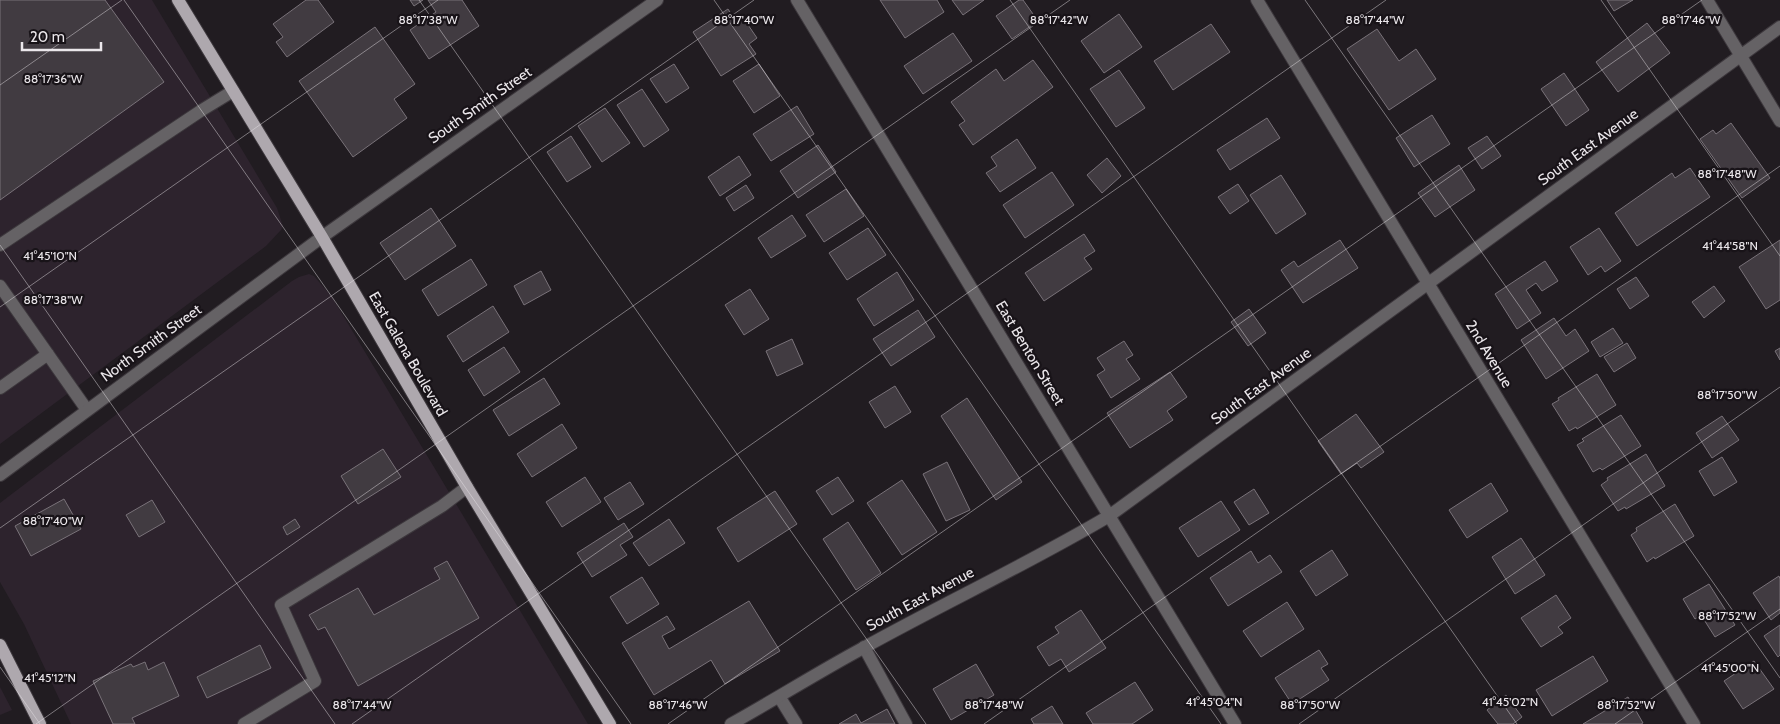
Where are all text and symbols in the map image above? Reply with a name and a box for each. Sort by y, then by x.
text: 88°17'38"W [398,12,458,27]
text: 88°17'40"W [714,12,775,27]
text: 88°17'42"W [1030,12,1089,27]
text: 88°17'44"W [1346,12,1405,27]
text: 88°17'46"W [1662,12,1721,27]
scale bar [22,20,101,52]
text: 20 m [30,28,65,46]
street label: South Smith Street [425,63,535,147]
text: 88°17'36"W [24,71,83,86]
street label: South East Avenue [1535,105,1642,189]
text: 88°17'48"W [1697,166,1757,181]
text: 41°44'58"N [1702,238,1758,253]
text: 41°45'10"N [23,248,77,263]
street label: East Galena Boulevard [365,288,451,420]
text: 88°17'38"W [23,292,83,307]
street label: East Benton Street [992,298,1068,408]
street label: North Smith Street [97,300,205,386]
street label: 2nd Avenue [1462,317,1516,391]
street label: South East Avenue [1208,344,1315,428]
text: 88°17'50"W [1697,387,1758,402]
text: 88°17'40"W [23,513,84,528]
street label: South East Avenue [863,563,977,635]
text: 88°17'52"W [1698,608,1757,623]
text: 41°45'00"N [1701,660,1759,675]
text: 41°45'12"N [24,670,76,685]
text: 41°45'04"N [1186,694,1243,709]
text: 41°45'02"N [1482,694,1538,709]
text: 88°17'44"W [333,697,392,712]
text: 88°17'46"W [649,697,708,712]
text: 88°17'48"W [964,697,1024,712]
text: 88°17'50"W [1280,697,1341,712]
text: 88°17'52"W [1597,697,1656,712]

